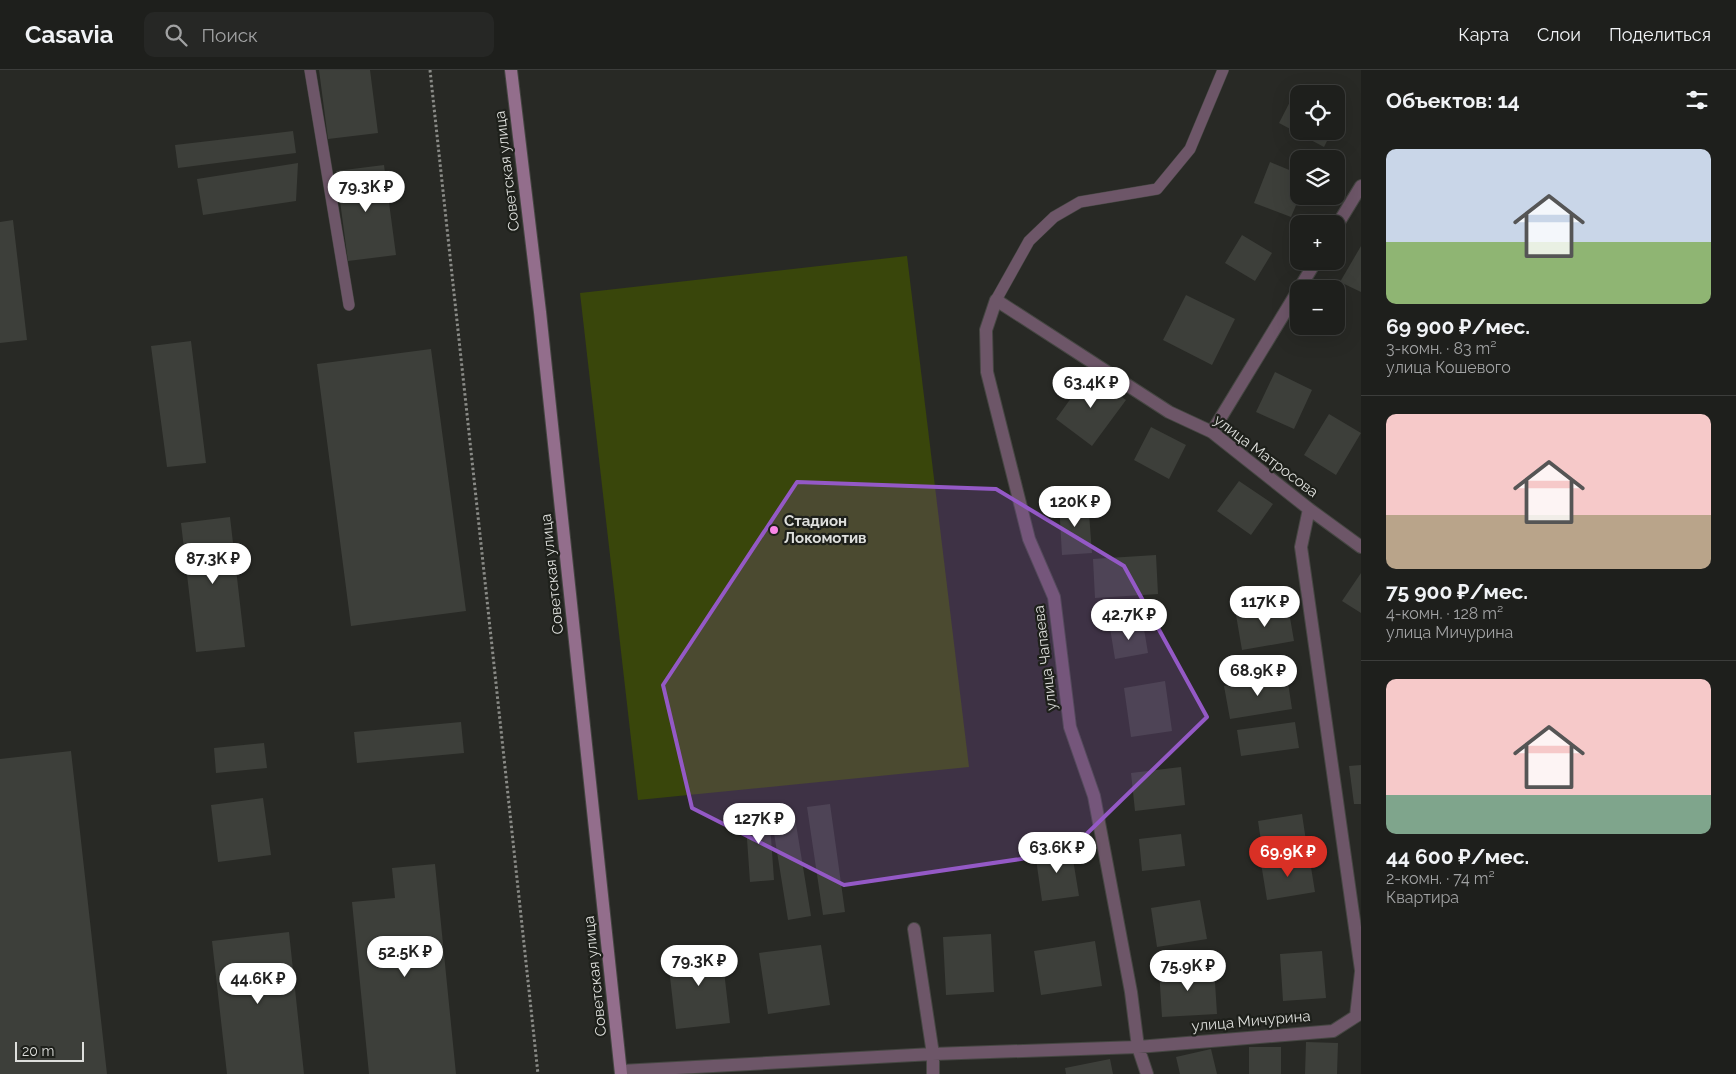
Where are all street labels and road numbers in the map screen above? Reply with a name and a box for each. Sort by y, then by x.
street label: Советская улица [491,110,523,232]
street label: улица Матросова [1210,411,1322,501]
street label: Советская улица [537,513,567,635]
street label: улица Чапаева [1030,604,1060,712]
street label: Советская улица [580,915,610,1037]
street label: улица Мичурина [1191,1007,1311,1035]

